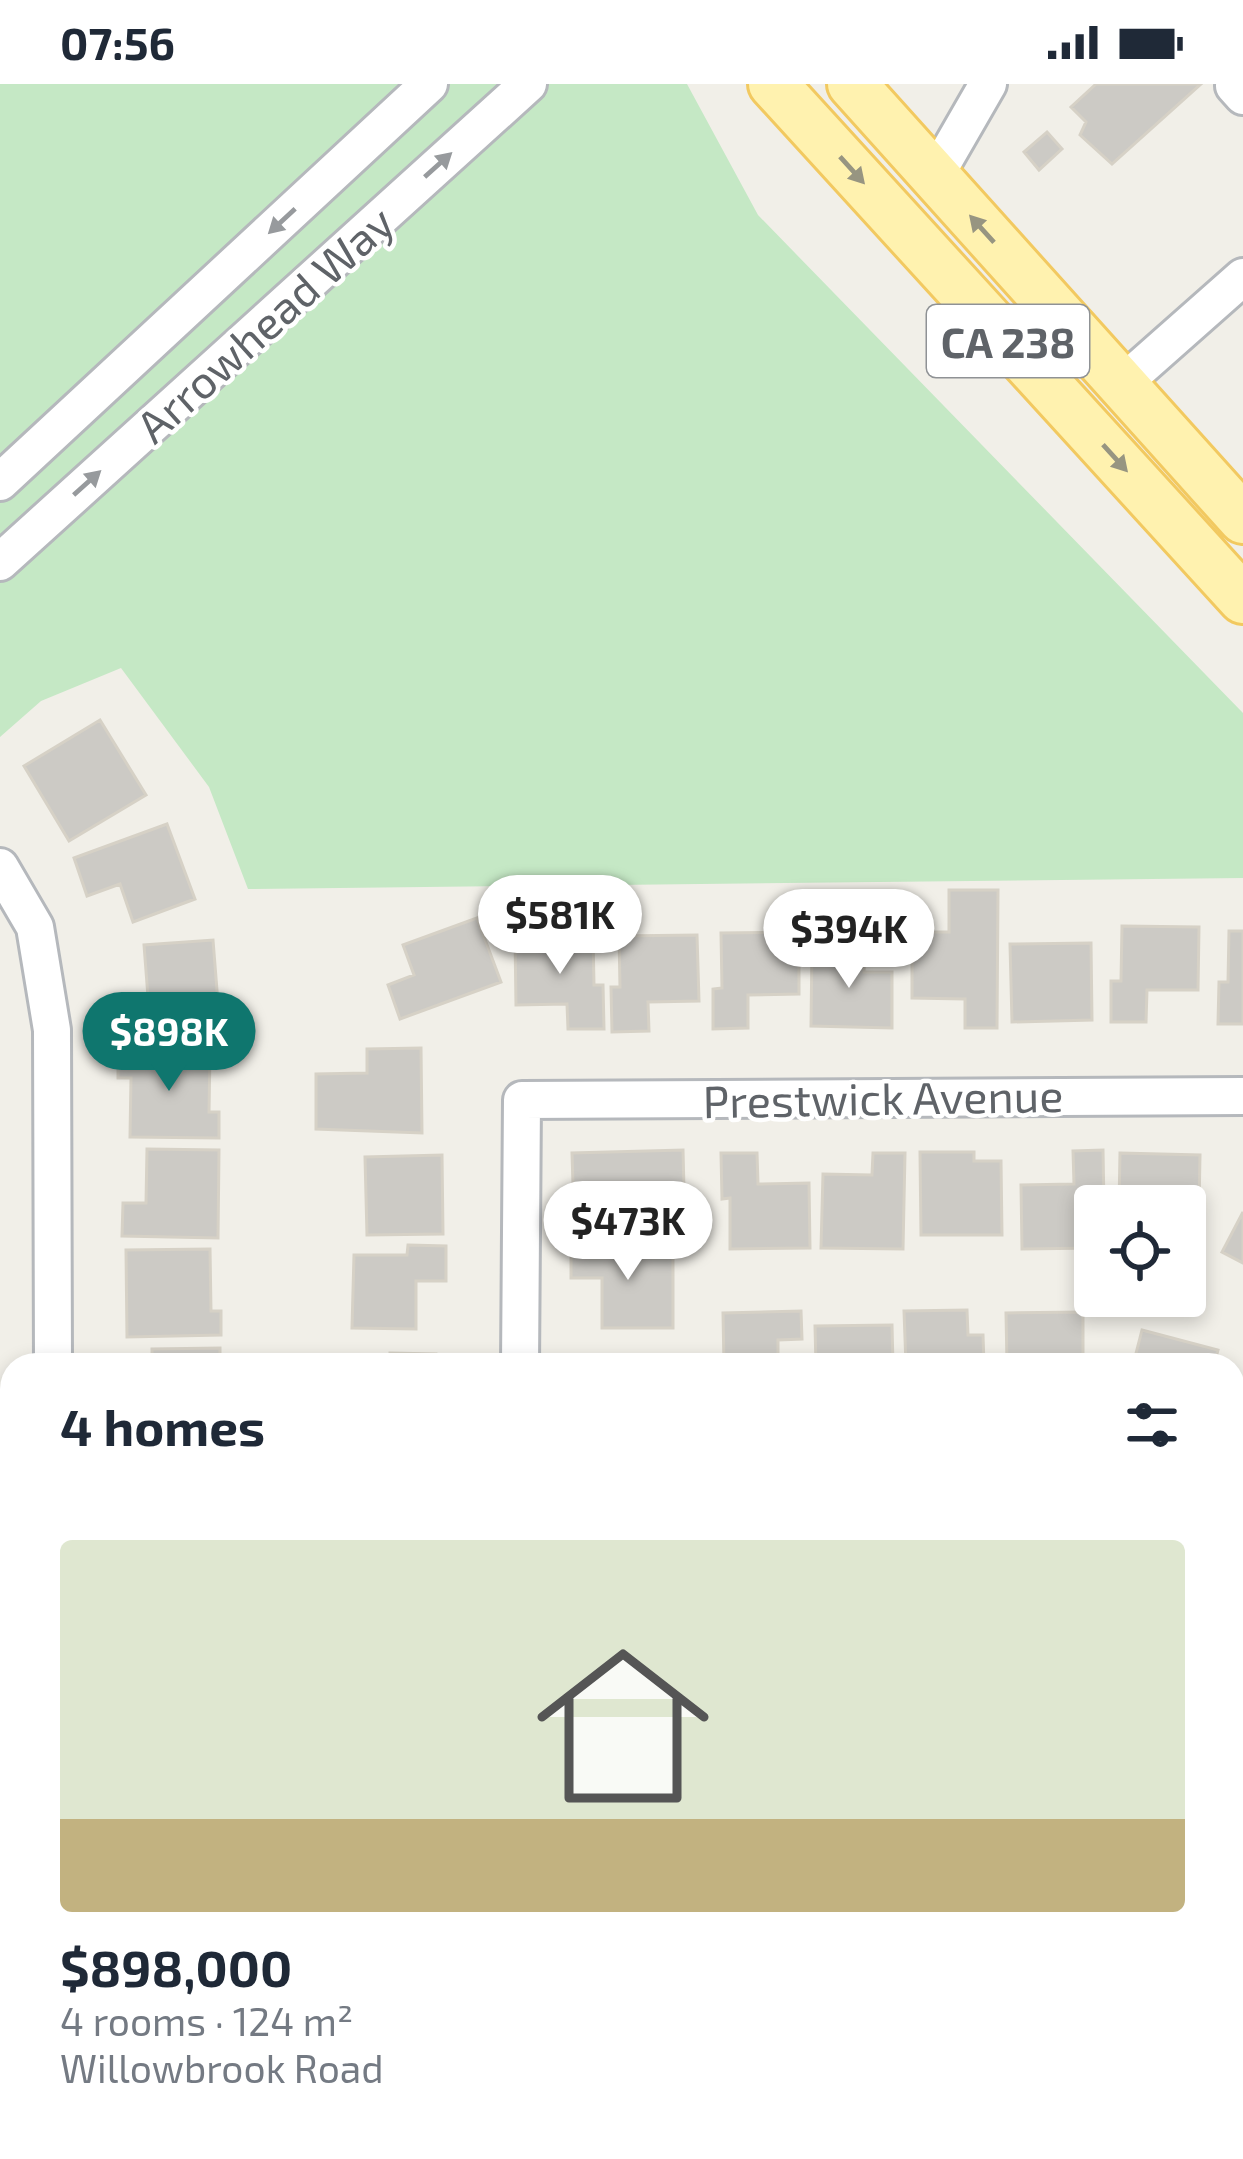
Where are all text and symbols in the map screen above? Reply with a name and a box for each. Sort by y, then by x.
text: 07:56 [60,15,175,69]
one-way arrow [424,152,453,179]
one-way arrow [838,156,865,185]
street label: Arrowhead Way [124,194,404,452]
one-way arrow [268,206,297,234]
one-way arrow [969,214,996,243]
road number: CA 238 [927,305,1089,377]
one-way arrow [1101,444,1128,473]
one-way arrow [72,470,101,497]
pin: $581K [476,875,644,977]
pin: $394K [765,889,933,991]
text: $581K [505,890,615,937]
text: $394K [790,904,908,951]
pin: $898K [85,992,253,1094]
text: $898K [110,1007,228,1054]
street label: Prestwick Avenue [702,1067,1064,1127]
pin: $473K [544,1181,712,1283]
map controls [1074,1185,1206,1317]
button: locate [1074,1185,1206,1317]
text: $473K [571,1196,685,1243]
icon: filters [1119,1392,1185,1458]
text: 4 homes [60,1395,265,1456]
icon: home [515,1618,731,1834]
text: $898,000 [60,1936,292,1997]
text: 4 rooms · 124 m² [60,1997,353,2044]
text: Willowbrook Road [60,2044,384,2091]

